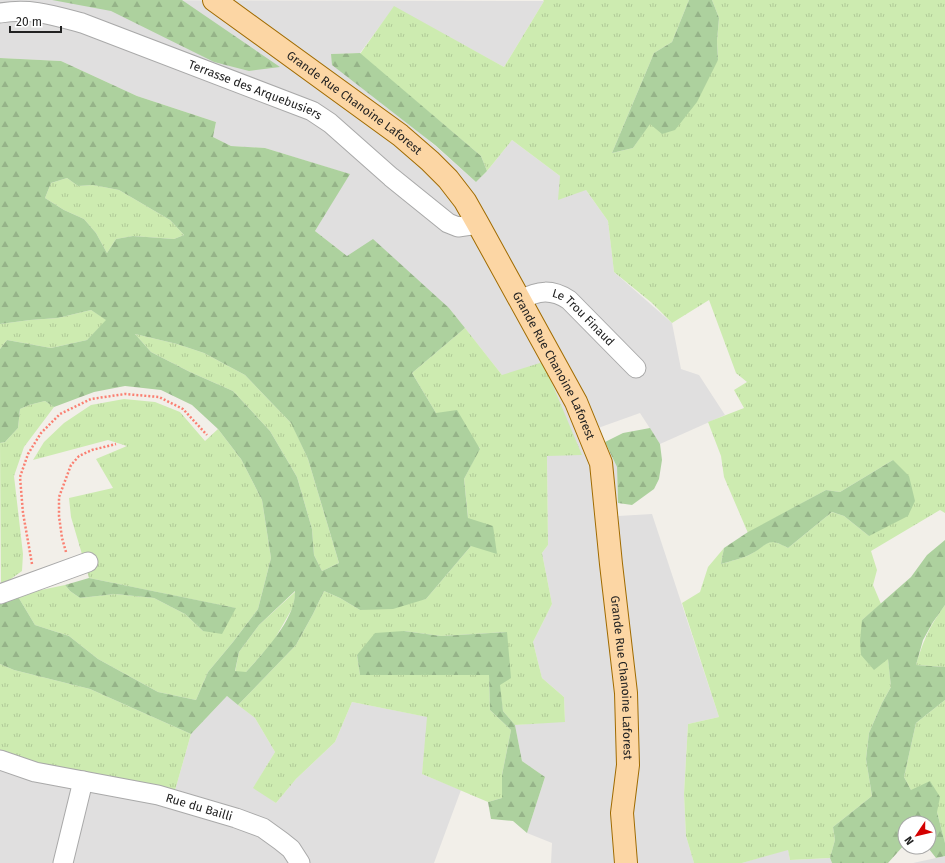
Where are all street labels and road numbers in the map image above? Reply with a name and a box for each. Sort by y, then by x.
street label: Grande Rue Chanoine Laforest [284,48,425,158]
street label: Terrasse des Arquebusiers [186,57,325,123]
street label: Le Trou Finaud [551,286,617,349]
street label: Grande Rue Chanoine Laforest [510,289,598,442]
street label: Grande Rue Chanoine Laforest [608,595,635,761]
street label: Rue du Bailli [164,791,234,824]

